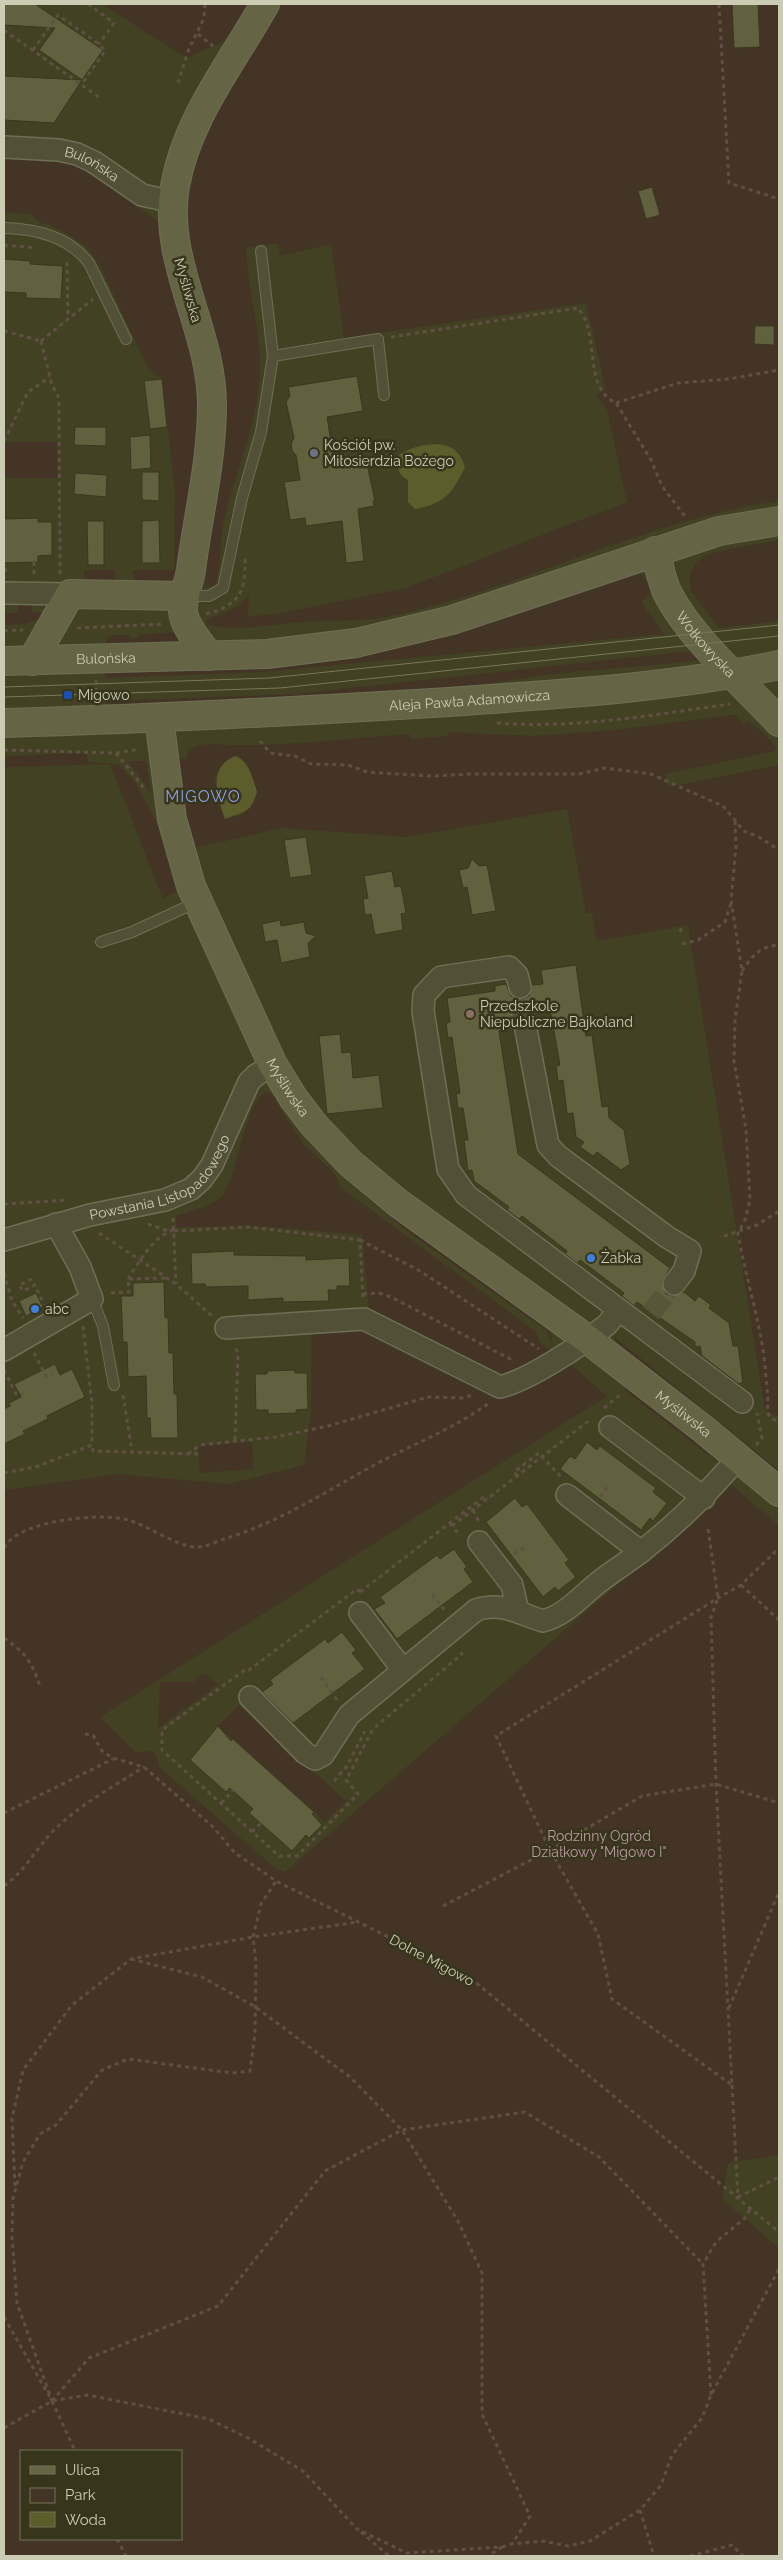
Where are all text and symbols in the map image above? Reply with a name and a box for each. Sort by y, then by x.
street label: Bulońska [63,143,122,185]
street label: Myśliwska [171,256,205,324]
place label: Kościół pw. Miłosierdzia Bożego [324,437,454,469]
marker: Kościół pw. Miłosierdzia Bożego [308,447,320,459]
street label: Wołkowyska [673,608,739,681]
street label: Bulońska [76,649,136,667]
place label: Migowo [78,687,130,703]
street label: Aleja Pawła Adamowicza [388,687,551,714]
marker: Migowo [62,689,74,701]
district label: MIGOWO [165,787,241,806]
place label: Przedszkole Niepubliczne Bajkoland [480,998,633,1030]
marker: Przedszkole Niepubliczne Bajkoland [464,1008,476,1020]
street label: Myśliwska [263,1056,312,1120]
street label: Powstania Listopadowego [88,1132,233,1223]
place label: Żabka [601,1248,641,1266]
marker: Żabka [585,1252,597,1264]
place label: abc [45,1301,69,1317]
marker: abc [29,1303,41,1315]
street label: Myśliwska [653,1387,715,1441]
park label: Rodzinny Ogród Działkowy "Migowo I" [531,1828,667,1860]
street label: Dolne Migowo [387,1931,477,1989]
legend [20,2450,182,2540]
text: Ulica [65,2461,100,2479]
text: Park [65,2486,96,2504]
text: Woda [65,2511,106,2529]

